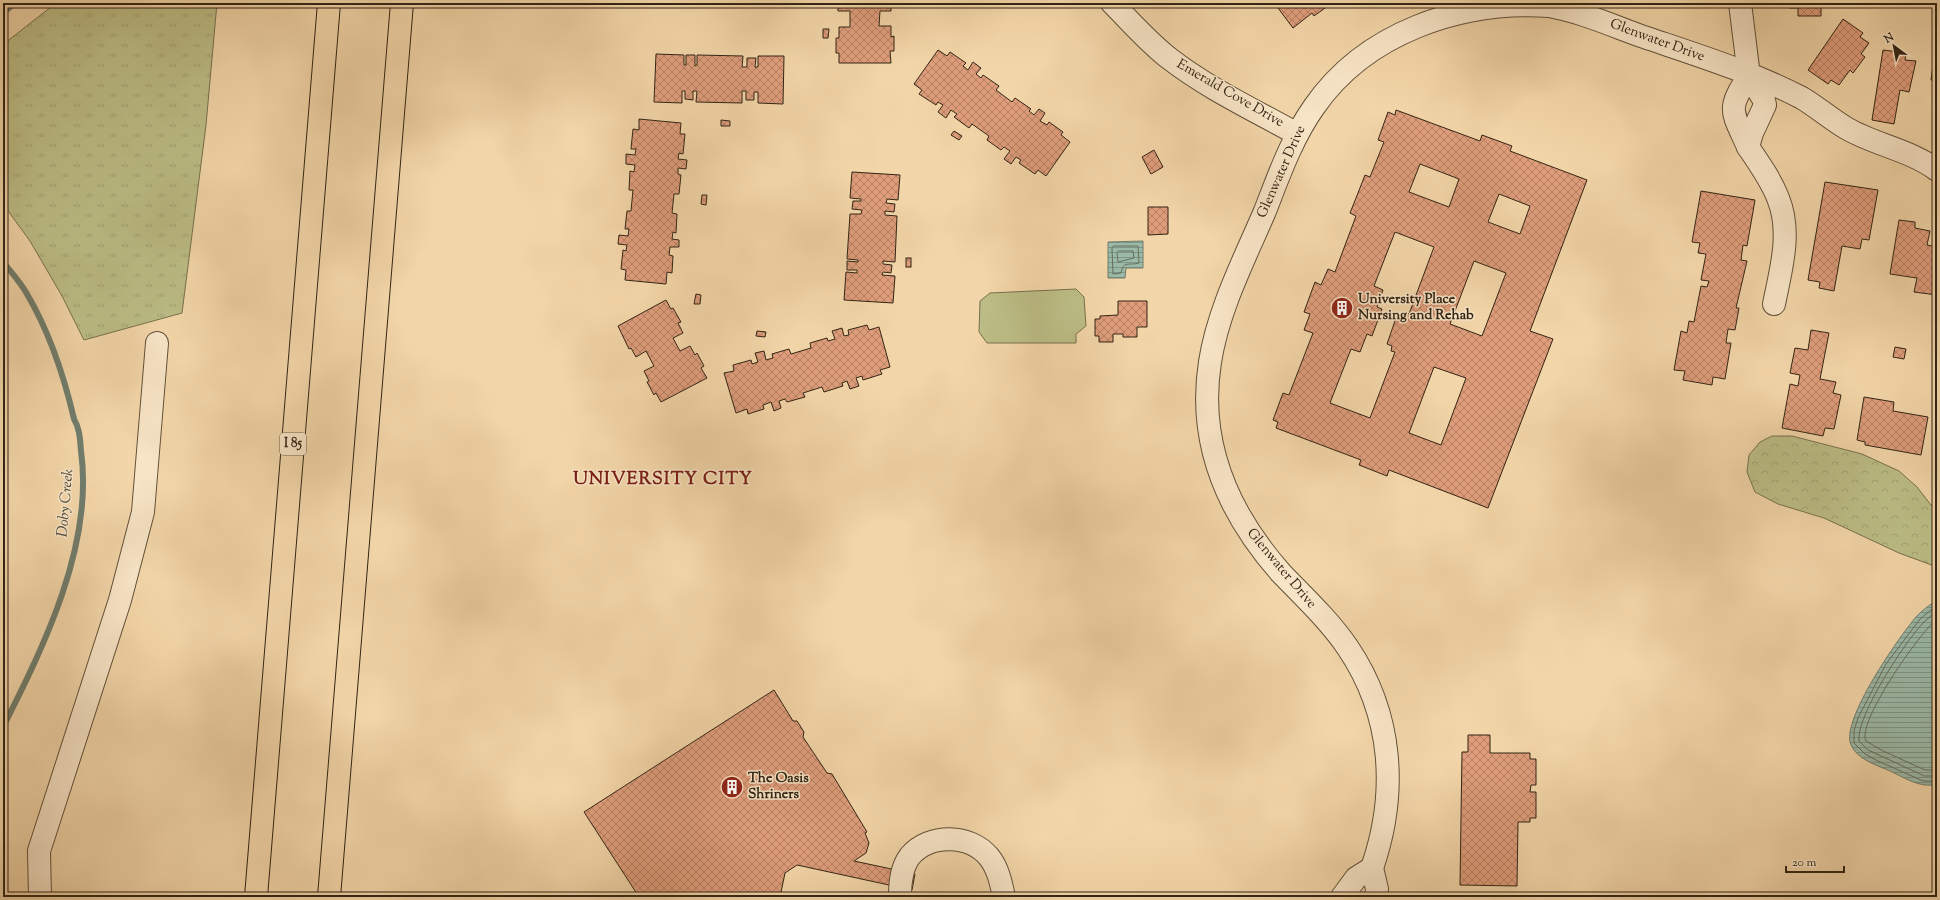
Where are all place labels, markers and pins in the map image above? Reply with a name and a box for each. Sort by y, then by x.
place label: University Place Nursing and Rehab [1358,290,1474,326]
building icon: University Place Nursing and Rehab [1329,295,1355,321]
place label: The Oasis Shriners [748,769,809,805]
building icon: The Oasis Shriners [719,774,745,800]

